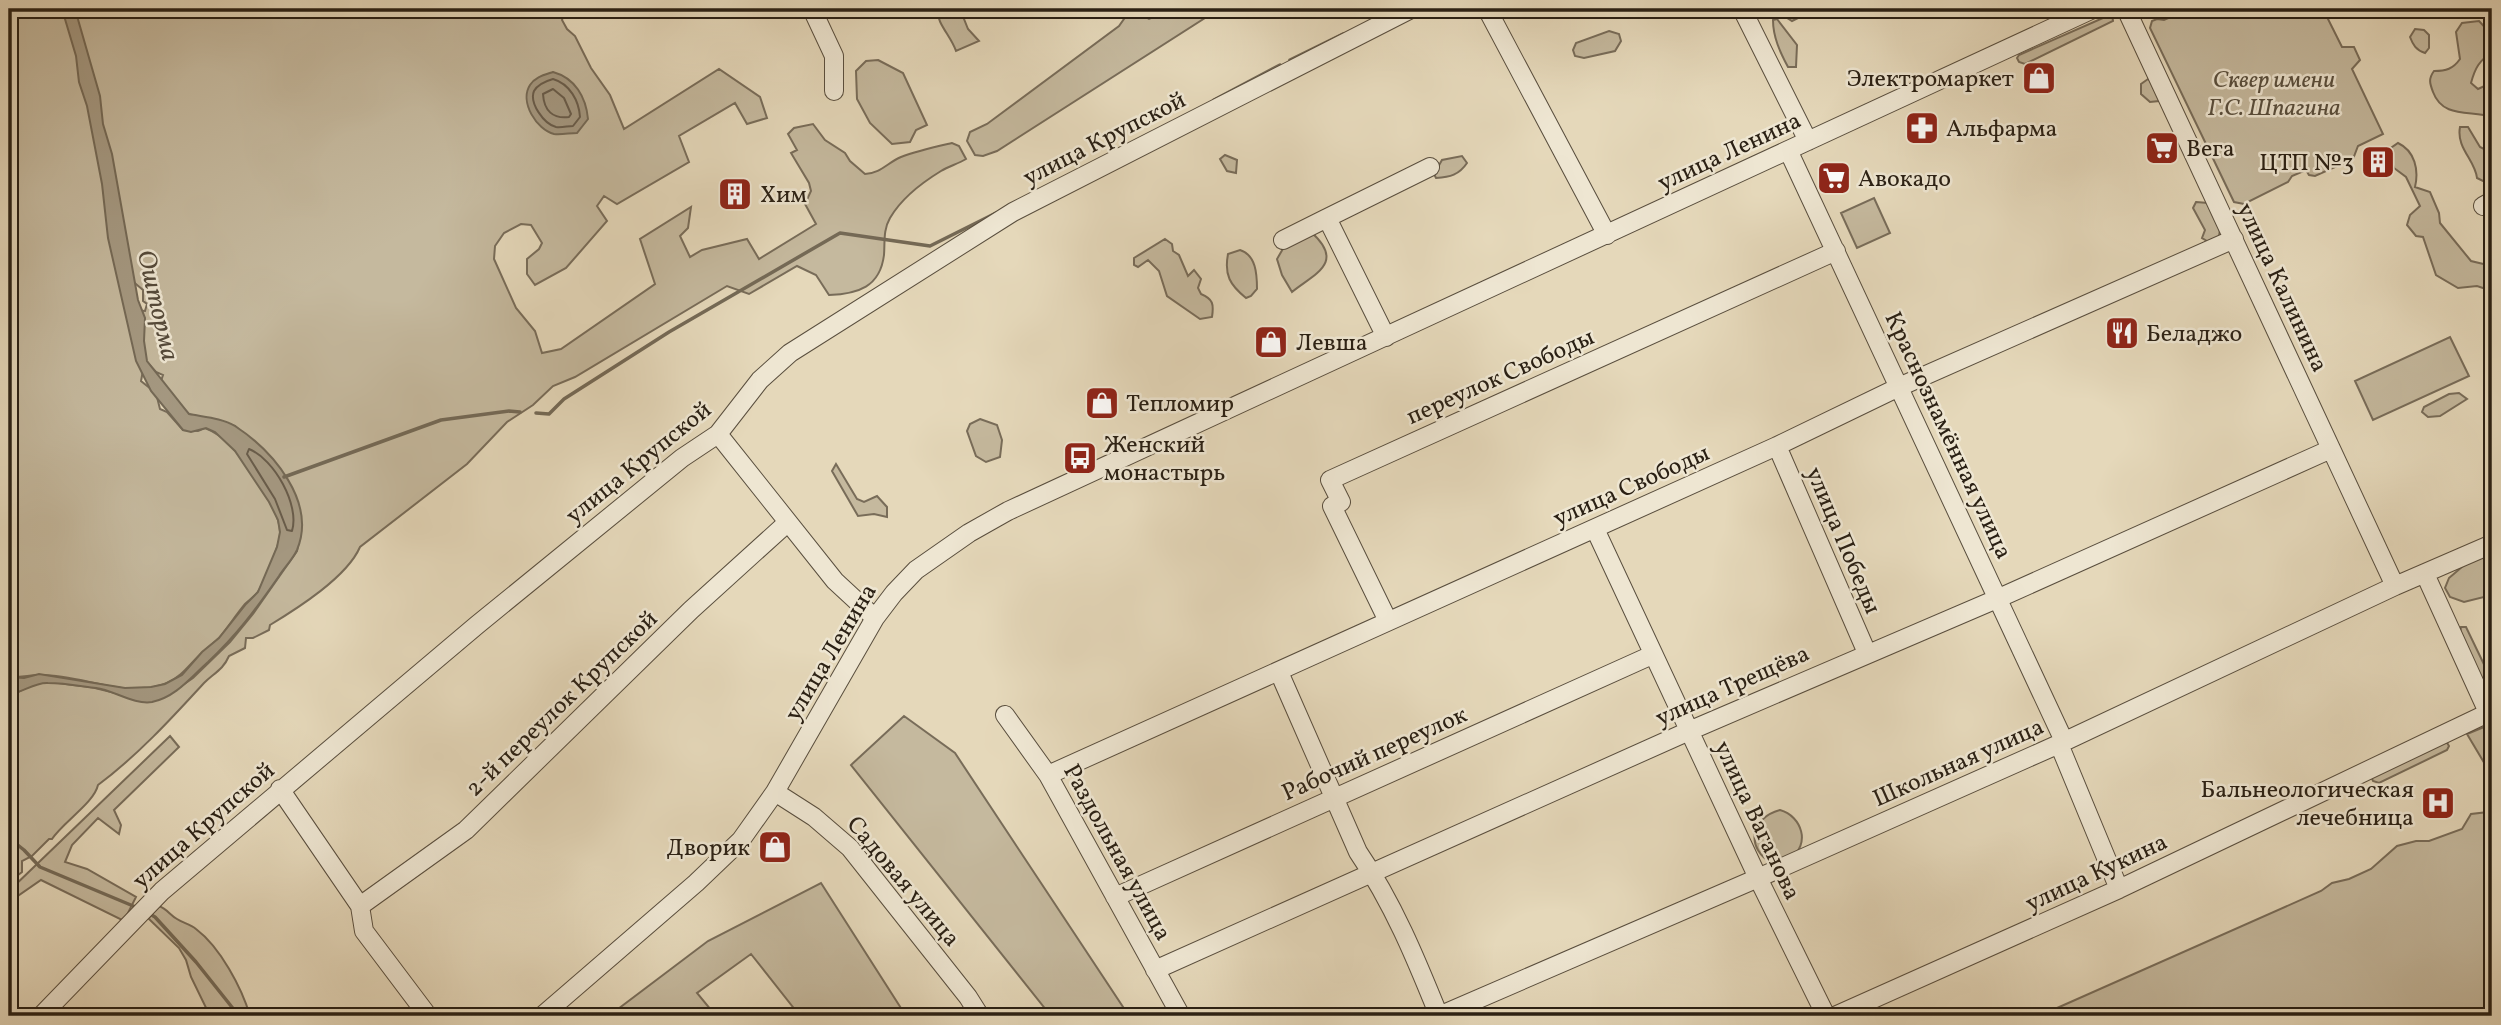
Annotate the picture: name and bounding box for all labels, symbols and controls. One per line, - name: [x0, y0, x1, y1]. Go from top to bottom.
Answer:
- shop icon: Электромаркет: [2020, 59, 2058, 97]
- place label: Электромаркет: [1847, 63, 2014, 97]
- park label: Сквер имени Г.С. Шпагина: [2207, 64, 2341, 126]
- street label: улица Крупской: [1017, 84, 1192, 196]
- street label: улица Ленина: [1652, 105, 1807, 201]
- pharmacy icon: Альфарма: [1903, 109, 1941, 147]
- place label: Альфарма: [1946, 113, 2057, 147]
- supermarket icon: Вега: [2143, 129, 2181, 167]
- place label: Вега: [2186, 133, 2235, 167]
- building icon: ЦТП №3: [2359, 143, 2397, 181]
- place label: ЦТП №3: [2259, 147, 2354, 181]
- supermarket icon: Авокадо: [1815, 159, 1853, 197]
- place label: Авокадо: [1858, 163, 1951, 197]
- building icon: Хим: [716, 175, 754, 213]
- place label: Хим: [760, 179, 807, 213]
- street label: улица Калинина: [2227, 198, 2335, 378]
- water label: Ошторма: [127, 246, 187, 365]
- street label: Краснознамённая улица: [1875, 307, 2020, 565]
- restaurant icon: Беладжо: [2103, 314, 2141, 352]
- place label: Беладжо: [2146, 318, 2242, 352]
- street label: переулок Свободы: [1401, 321, 1600, 435]
- shop icon: Левша: [1252, 323, 1290, 361]
- place label: Левша: [1296, 327, 1368, 361]
- shop icon: Тепломир: [1083, 384, 1121, 422]
- place label: Тепломир: [1126, 388, 1234, 422]
- street label: улица Крупской: [559, 394, 719, 533]
- place label: Женский монастырь: [1104, 429, 1225, 491]
- street label: улица Свободы: [1548, 437, 1716, 537]
- bus stop icon: Женский монастырь: [1061, 439, 1099, 477]
- street label: улица Победы: [1796, 462, 1888, 620]
- street label: улица Ленина: [777, 578, 886, 728]
- street label: 2-й переулок Крупской: [459, 603, 666, 805]
- street label: улица Трещёва: [1650, 638, 1815, 736]
- street label: Рабочий переулок: [1277, 699, 1473, 811]
- street label: Школьная улица: [1868, 711, 2050, 817]
- street label: улица Ваганова: [1704, 736, 1808, 906]
- street label: улица Крупской: [126, 755, 283, 898]
- street label: Раздольная улица: [1054, 758, 1179, 948]
- place label: Бальнеологическая лечебница: [2201, 774, 2414, 836]
- hospital icon: Бальнеологическая лечебница: [2419, 784, 2457, 822]
- street label: Садовая улица: [838, 810, 967, 955]
- street label: улица Кукина: [2020, 826, 2173, 922]
- shop icon: Дворик: [756, 828, 794, 866]
- place label: Дворик: [667, 832, 750, 866]

